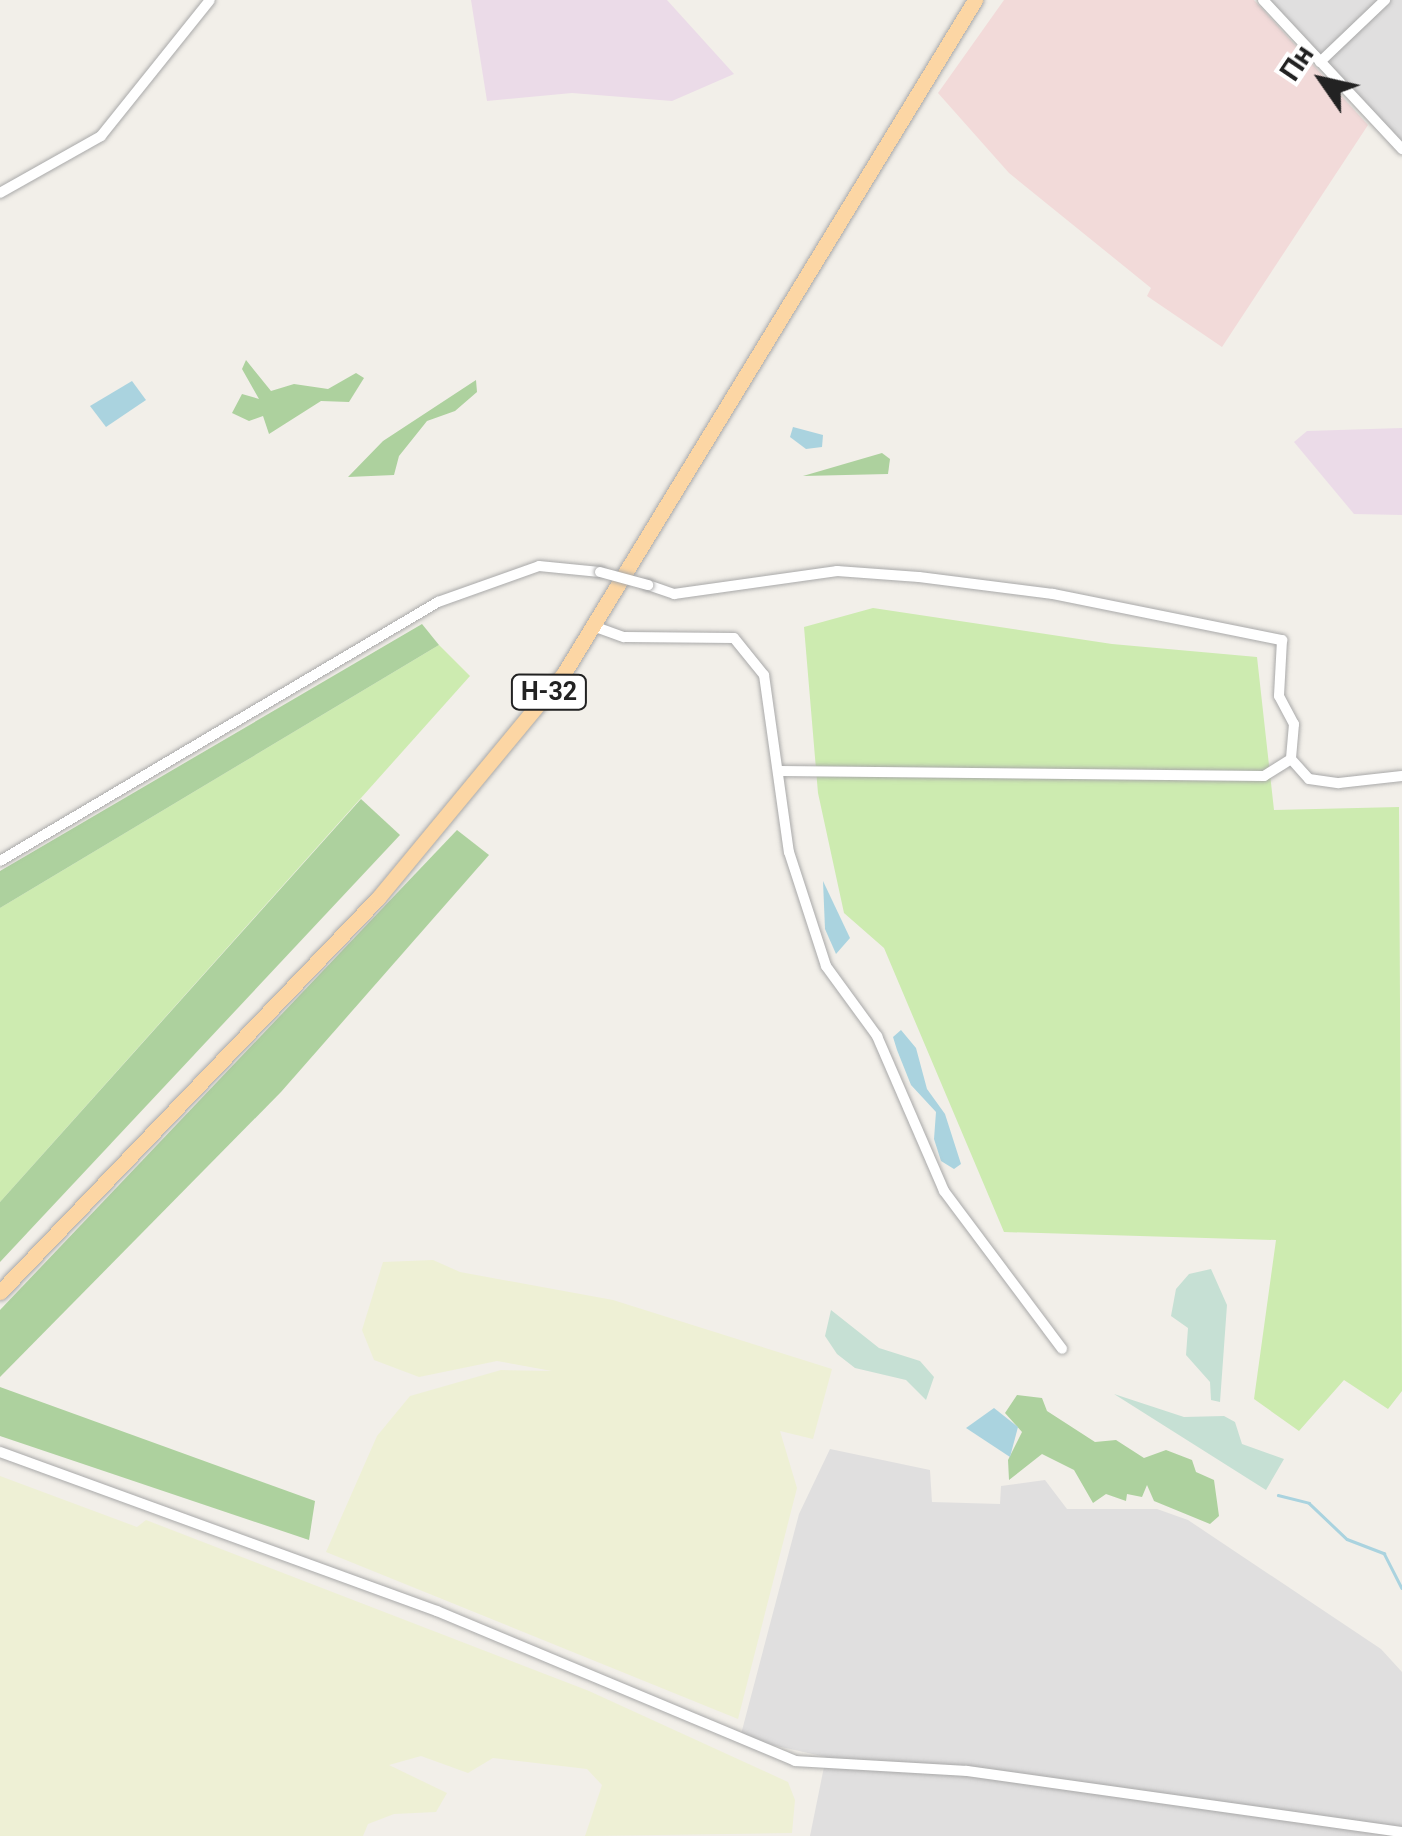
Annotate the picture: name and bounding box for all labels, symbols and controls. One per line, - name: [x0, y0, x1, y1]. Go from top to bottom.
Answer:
- north arrow: [1272, 30, 1372, 130]
- text: Пн: [1273, 39, 1320, 87]
- road number: Н-32: [509, 672, 589, 712]

